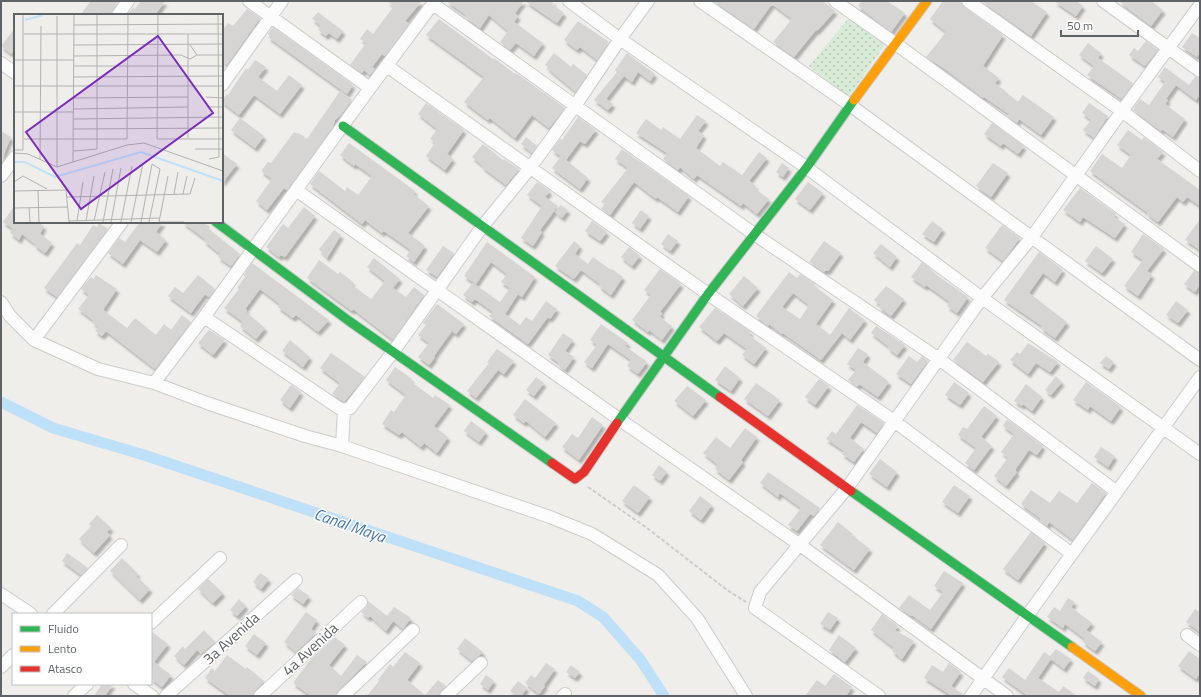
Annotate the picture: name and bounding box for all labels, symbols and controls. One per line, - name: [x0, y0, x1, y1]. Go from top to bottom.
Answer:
- scale bar: [1061, 12, 1138, 38]
- inset map: [14, 14, 223, 223]
- text: 50 m: [1067, 16, 1093, 35]
- water label: Canal Maya: [311, 502, 390, 549]
- street label: 3a Avenida: [198, 606, 265, 670]
- legend: [12, 613, 152, 685]
- street label: 4a Avenida: [277, 617, 344, 681]
- text: Fluido: [48, 619, 79, 638]
- text: Lento: [48, 639, 77, 658]
- text: Atasco: [48, 659, 82, 678]

